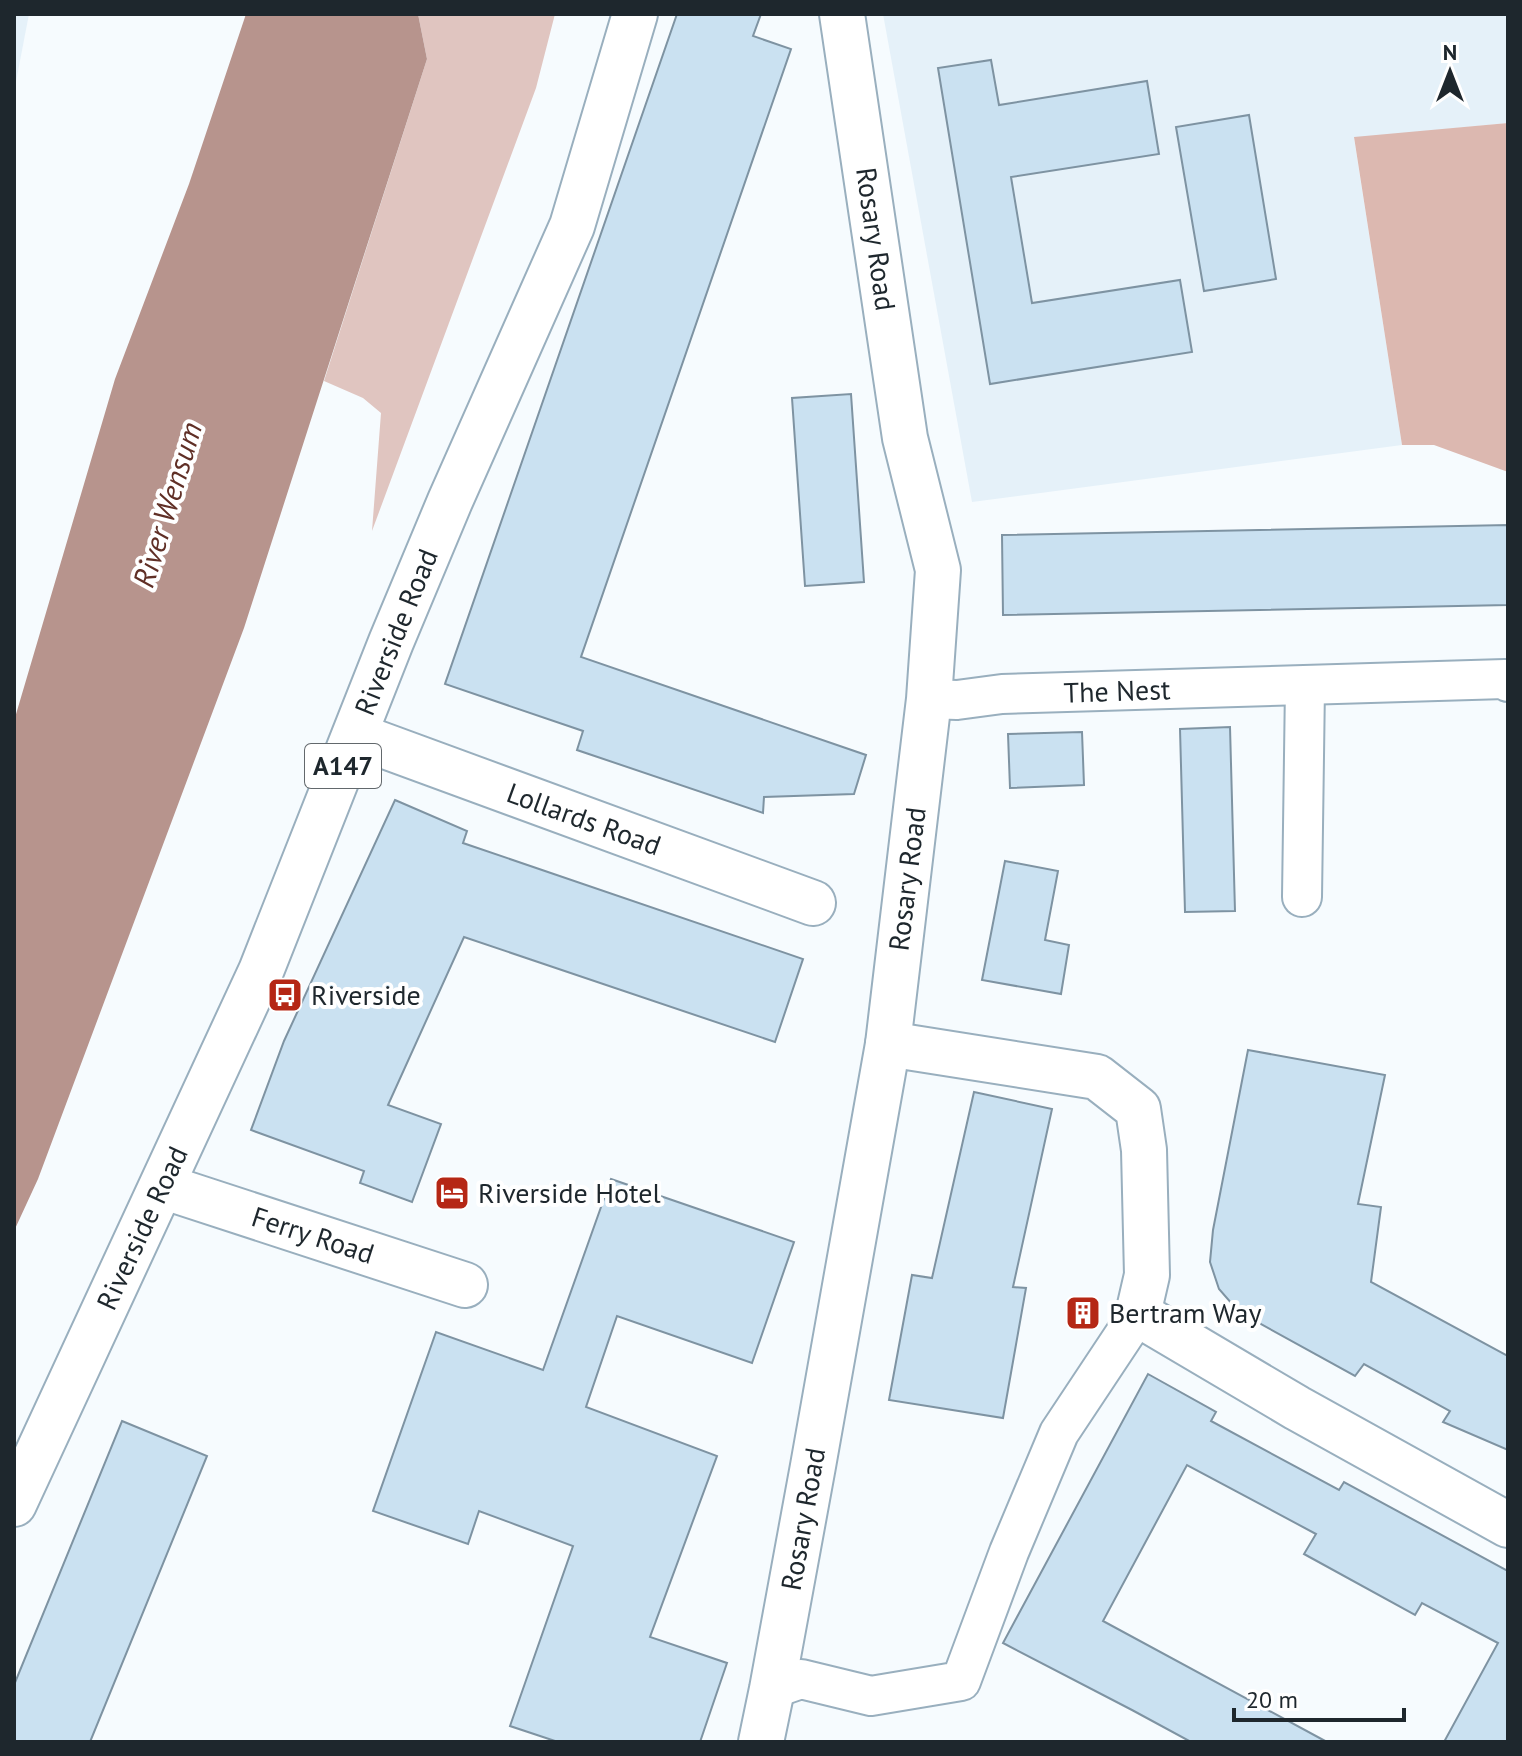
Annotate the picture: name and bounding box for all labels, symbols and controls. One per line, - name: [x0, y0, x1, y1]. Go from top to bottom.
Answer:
- north arrow: [1410, 32, 1490, 112]
- text: N: [1443, 38, 1457, 66]
- street label: Rosary Road: [848, 165, 905, 313]
- water label: River Wensum: [123, 417, 210, 592]
- street label: Riverside Road: [345, 543, 446, 721]
- street label: The Nest: [1063, 670, 1172, 711]
- road number: A147: [305, 744, 381, 788]
- street label: Lollards Road: [502, 774, 666, 863]
- street label: Rosary Road: [879, 805, 934, 953]
- bus stop icon: Riverside: [266, 976, 304, 1014]
- place label: Riverside: [311, 976, 421, 1013]
- street label: Riverside Road: [87, 1140, 196, 1316]
- hotel icon: Riverside Hotel: [433, 1174, 471, 1212]
- place label: Riverside Hotel: [478, 1174, 661, 1211]
- street label: Ferry Road: [247, 1197, 379, 1272]
- building icon: Bertram Way: [1064, 1294, 1102, 1332]
- place label: Bertram Way: [1109, 1294, 1262, 1331]
- street label: Rosary Road: [772, 1445, 833, 1593]
- scale bar: [1234, 1672, 1404, 1722]
- text: 20 m: [1246, 1684, 1298, 1715]

